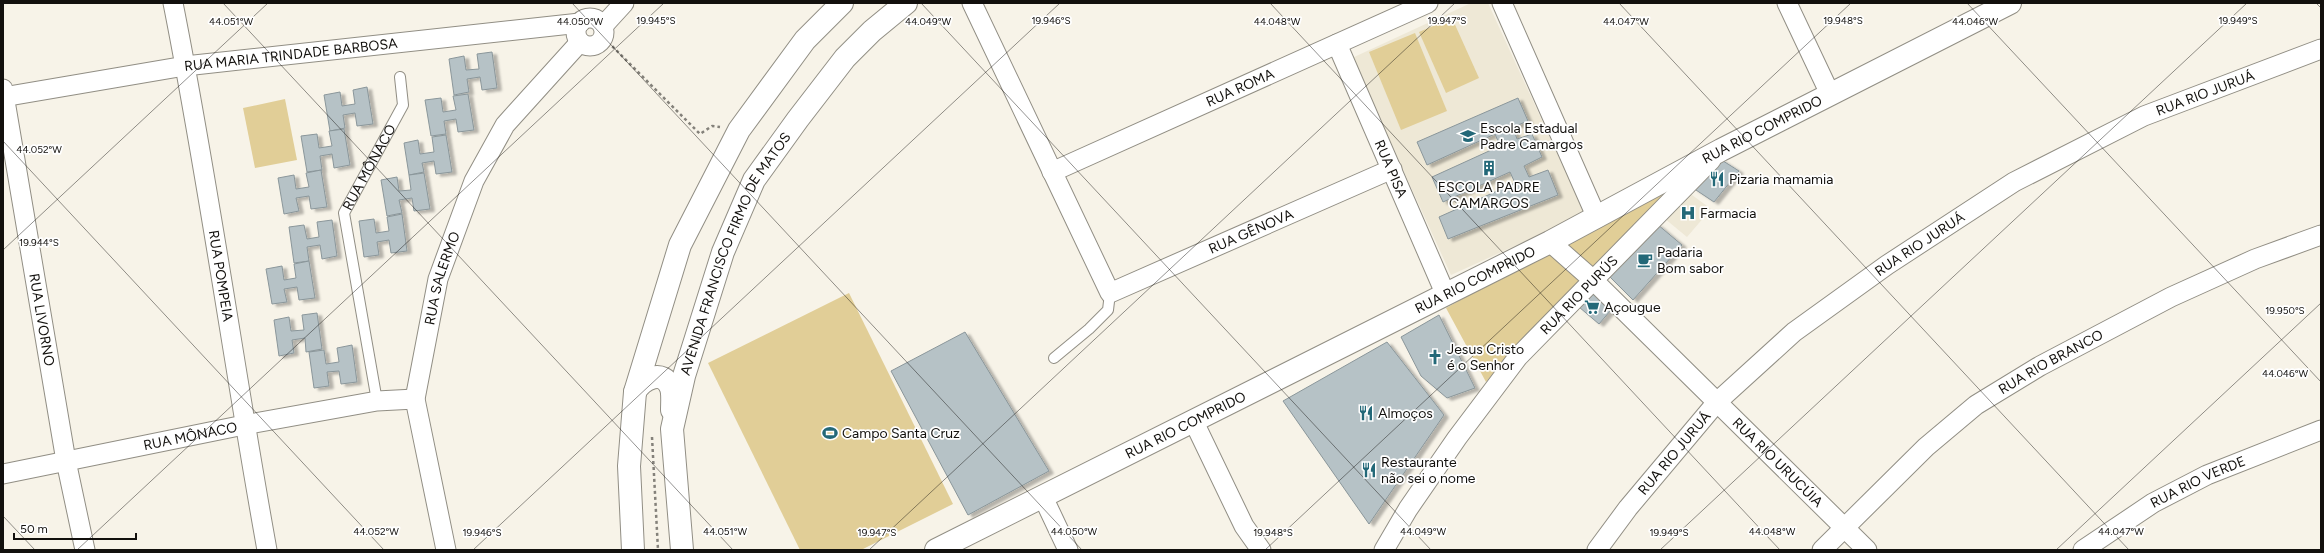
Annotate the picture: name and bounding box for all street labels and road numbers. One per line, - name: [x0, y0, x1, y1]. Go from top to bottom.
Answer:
- street label: RUA MARIA TRINDADE BARBOSA: [183, 34, 399, 75]
- street label: RUA ROMA: [1203, 65, 1277, 110]
- street label: RUA RIO JURUÁ: [2153, 66, 2257, 119]
- street label: RUA RIO COMPRIDO: [1699, 92, 1825, 167]
- street label: RUA MÔNACO: [339, 121, 399, 213]
- street label: AVENIDA FRANCISCO FIRMO DE MATOS: [676, 129, 794, 377]
- street label: RUA PISA: [1371, 137, 1411, 201]
- street label: RUA GÊNOVA: [1206, 205, 1296, 257]
- street label: RUA RIO JURUÁ: [1871, 208, 1968, 280]
- street label: RUA POMPEIA: [205, 229, 237, 323]
- street label: RUA SALERMO: [421, 229, 463, 326]
- street label: RUA RIO COMPRIDO: [1412, 242, 1538, 317]
- street label: RUA RIO PURÚS: [1536, 252, 1621, 338]
- street label: RUA LIVORNO: [26, 272, 58, 367]
- street label: RUA RIO BRANCO: [1995, 326, 2106, 398]
- street label: RUA RIO COMPRIDO: [1122, 388, 1249, 462]
- street label: RUA RIO JURUÁ: [1634, 407, 1714, 498]
- street label: RUA RIO URUCÚIA: [1729, 414, 1827, 511]
- street label: RUA MÔNACO: [142, 418, 239, 454]
- street label: RUA RIO VERDE: [2147, 452, 2248, 511]

